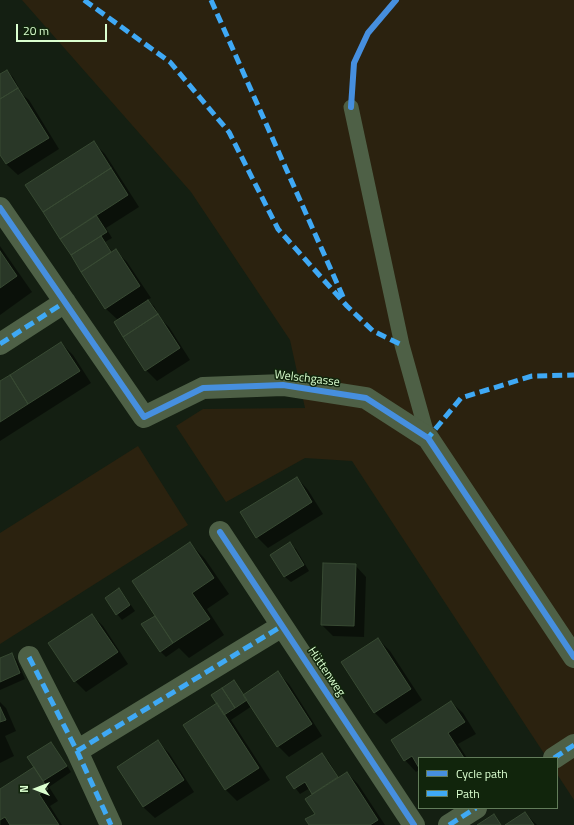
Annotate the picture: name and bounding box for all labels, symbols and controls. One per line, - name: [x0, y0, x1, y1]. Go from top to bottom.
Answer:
- scale bar: [18, 16, 109, 42]
- text: 20 m: [23, 21, 49, 40]
- street label: Welschgasse: [273, 368, 341, 390]
- street label: Hüttenweg: [304, 644, 348, 700]
- legend: [418, 757, 558, 809]
- text: Cycle path: [456, 764, 508, 783]
- north arrow: [16, 769, 56, 809]
- text: Path: [456, 784, 480, 803]
- text: N: [16, 785, 32, 793]

